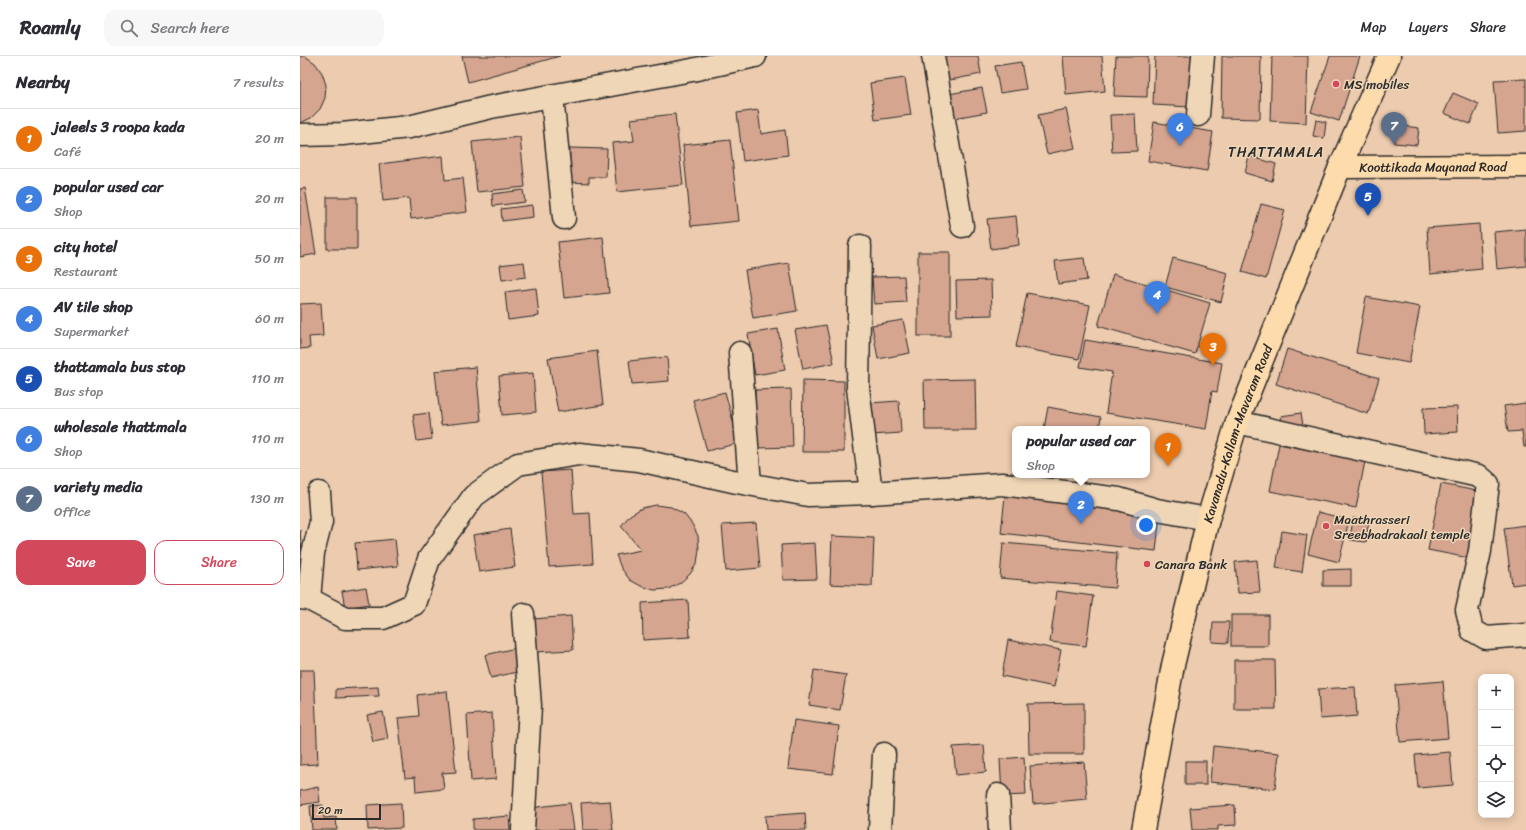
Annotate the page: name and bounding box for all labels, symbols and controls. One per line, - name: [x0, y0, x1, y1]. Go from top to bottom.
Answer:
- search box: [104, 10, 384, 46]
- text: Roamly: [20, 11, 80, 44]
- text: Search here: [150, 15, 229, 41]
- text: Map: [1361, 15, 1386, 40]
- text: Layers: [1408, 15, 1448, 40]
- text: Share: [1470, 15, 1506, 40]
- icon: search: [118, 17, 140, 39]
- text: Nearby: [16, 67, 70, 97]
- text: 7 results: [233, 71, 284, 94]
- place label: MS mobiles: [1344, 73, 1410, 96]
- marker: MS mobiles: [1331, 79, 1341, 89]
- pin: 7: [1381, 112, 1407, 145]
- pin: 6: [1167, 113, 1193, 146]
- text: jaleels 3 roopa kada: [54, 114, 185, 140]
- text: 1: [26, 127, 32, 150]
- text: 20 m: [255, 127, 284, 150]
- text: Café: [54, 140, 81, 163]
- district label: THATTAMALA: [1228, 140, 1324, 165]
- street label: Koottikada Mayanad Road: [1359, 155, 1508, 179]
- text: popular used car: [54, 174, 163, 200]
- pin: 5: [1355, 183, 1381, 216]
- text: 2: [25, 187, 33, 210]
- text: 20 m: [255, 187, 284, 210]
- text: Shop: [54, 200, 82, 223]
- text: city hotel: [54, 234, 117, 260]
- text: 3: [25, 247, 33, 270]
- text: 50 m: [254, 247, 284, 270]
- text: Restaurant: [54, 260, 118, 283]
- pin: 4: [1144, 281, 1170, 314]
- text: AV tile shop: [54, 294, 133, 320]
- text: 4: [25, 307, 33, 330]
- text: 60 m: [255, 307, 284, 330]
- text: Supermarket: [54, 320, 129, 343]
- pin: 3: [1200, 333, 1226, 366]
- street label: Kavanadu-Kollam-Mavaram Road: [1196, 340, 1279, 526]
- text: thattamala bus stop: [54, 354, 186, 380]
- text: 5: [25, 367, 33, 390]
- text: 110 m: [251, 367, 284, 390]
- text: Bus stop: [54, 380, 103, 403]
- text: wholesale thattmala: [54, 414, 187, 440]
- popup: [1012, 426, 1150, 478]
- text: 6: [25, 427, 33, 450]
- text: 110 m: [251, 427, 284, 450]
- text: popular used car: [1027, 428, 1135, 454]
- pin: 1: [1155, 433, 1181, 466]
- text: Shop: [54, 440, 82, 463]
- text: Shop: [1027, 454, 1055, 477]
- text: variety media: [54, 474, 143, 500]
- text: 7: [25, 487, 33, 510]
- text: 130 m: [250, 487, 284, 510]
- pin: 2: [1068, 491, 1094, 524]
- text: Office: [54, 500, 91, 523]
- place label: Maathrasseri Sreebhadrakaali temple: [1334, 508, 1470, 546]
- your location: [1136, 515, 1156, 535]
- marker: Maathrasseri Sreebhadrakaali temple: [1321, 521, 1331, 531]
- button: Save: [16, 540, 146, 585]
- button: Share: [154, 540, 284, 585]
- place label: Canara Bank: [1155, 553, 1227, 576]
- marker: Canara Bank: [1142, 559, 1152, 569]
- map controls: [1478, 674, 1514, 818]
- button: +: [1478, 674, 1514, 710]
- button: −: [1478, 710, 1514, 746]
- button: locate: [1478, 746, 1514, 782]
- button: layers: [1478, 782, 1514, 818]
- text: 20 m: [318, 801, 343, 820]
- scale bar: [312, 802, 381, 821]

